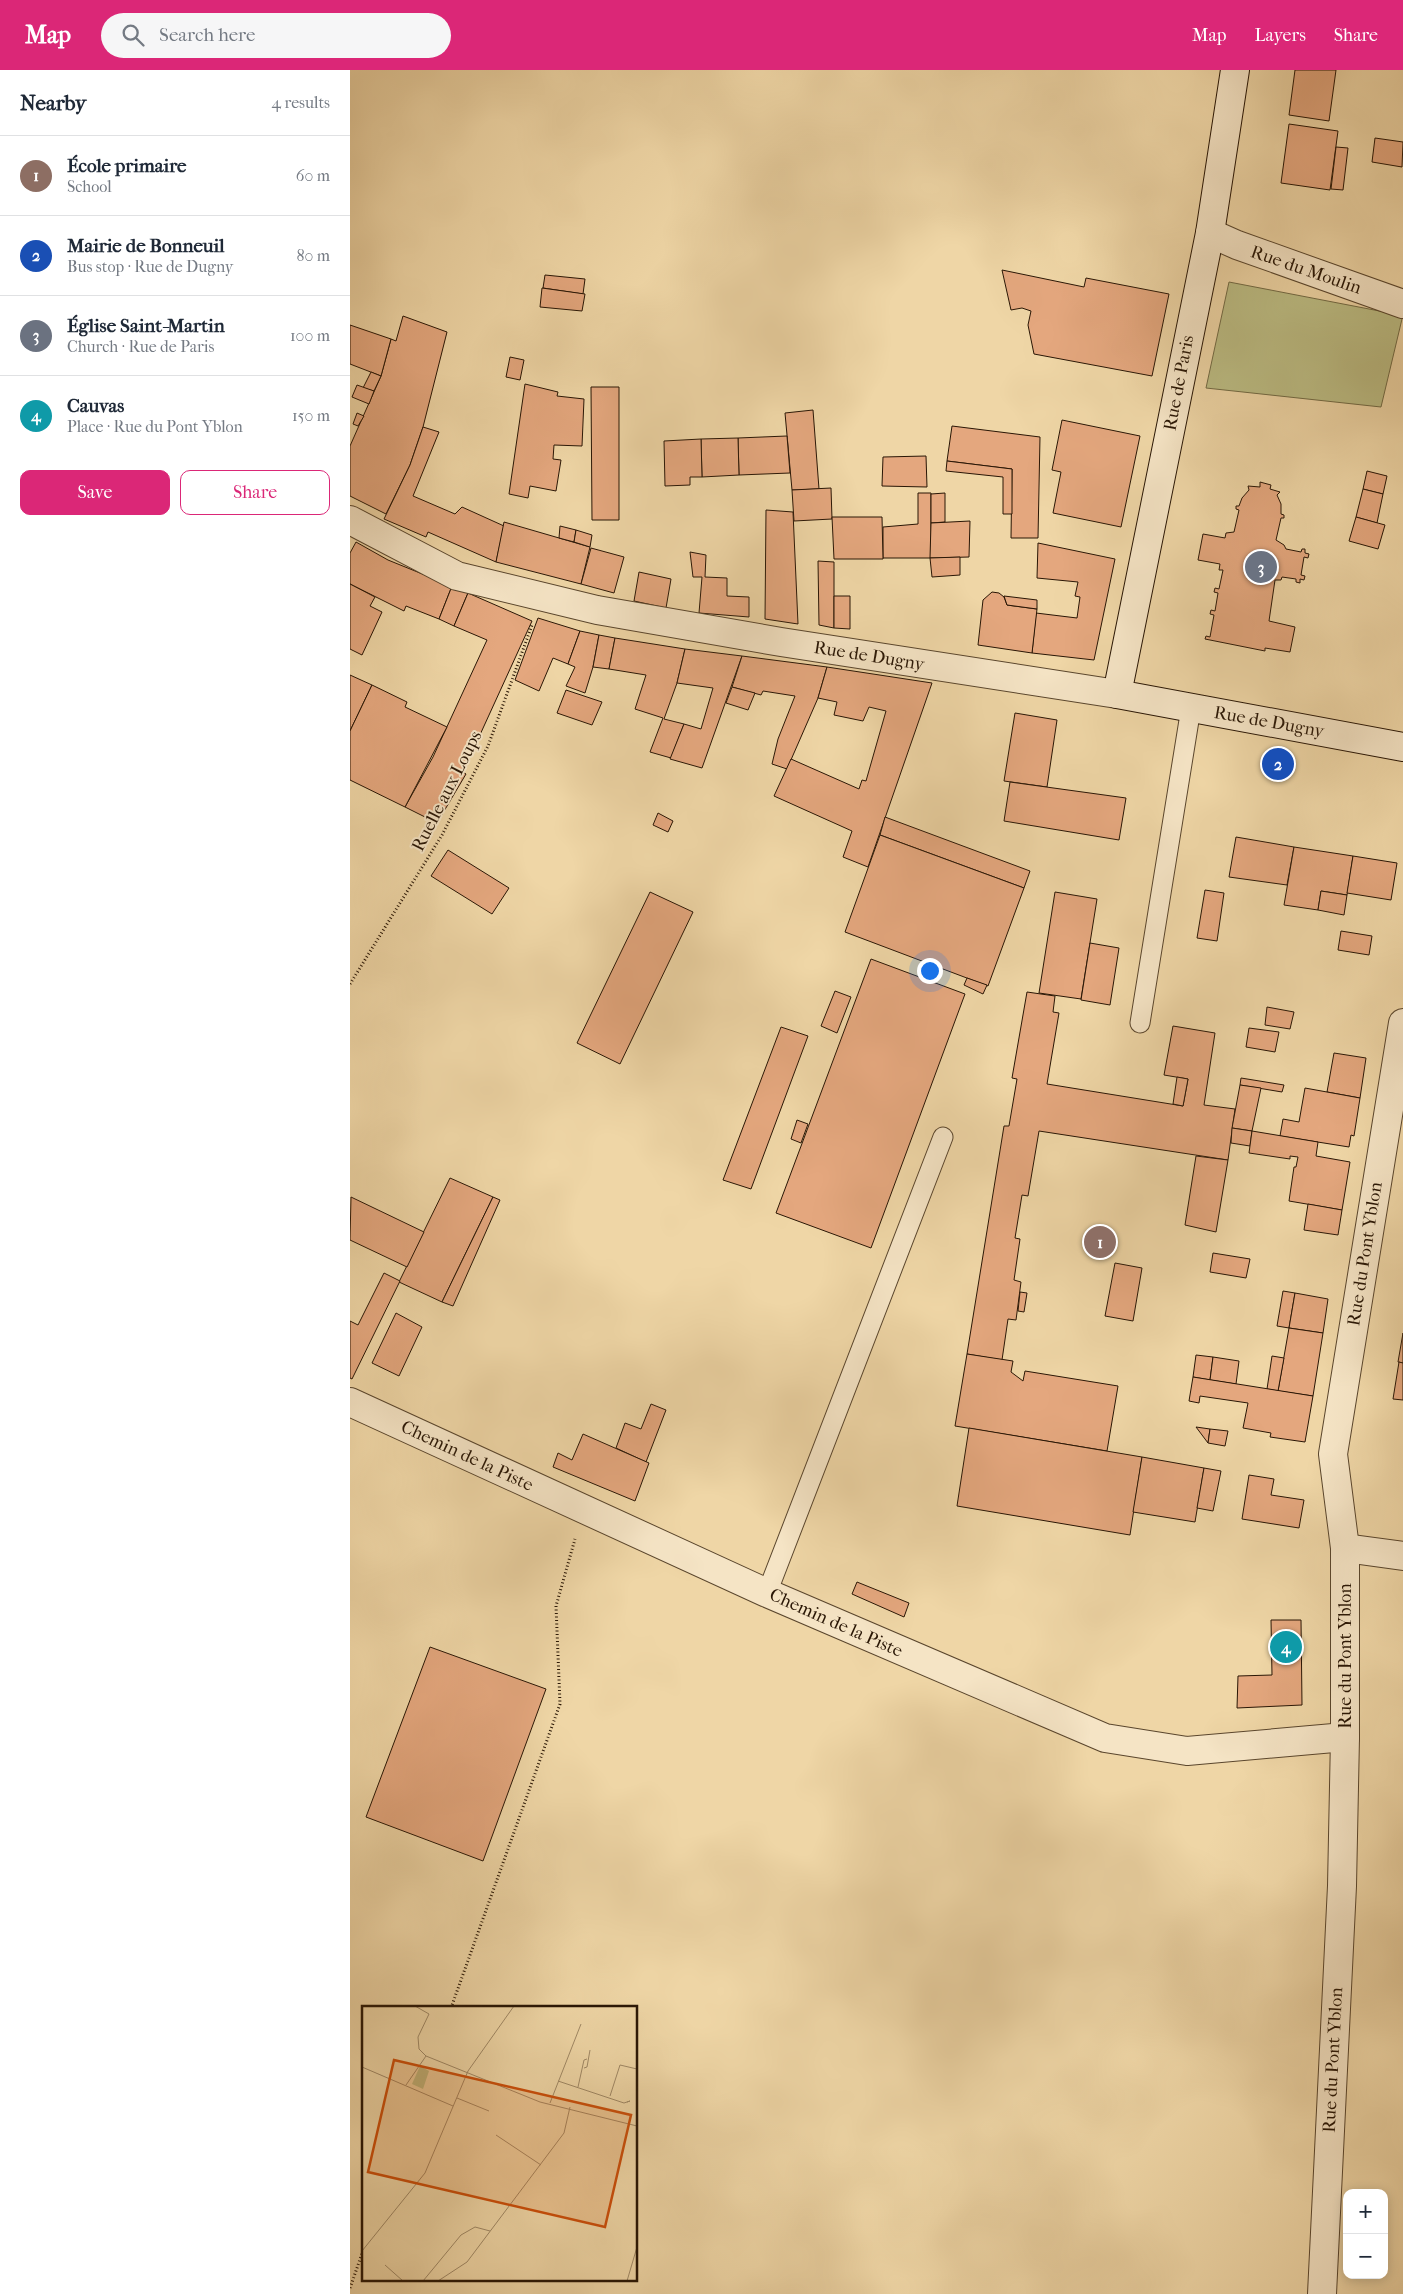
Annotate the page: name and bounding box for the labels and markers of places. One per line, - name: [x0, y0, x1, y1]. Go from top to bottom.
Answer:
- pin: 3: [1245, 548, 1277, 586]
- pin: 2: [1262, 745, 1294, 783]
- pin: 1: [1084, 1223, 1116, 1261]
- pin: 4: [1270, 1628, 1302, 1666]

